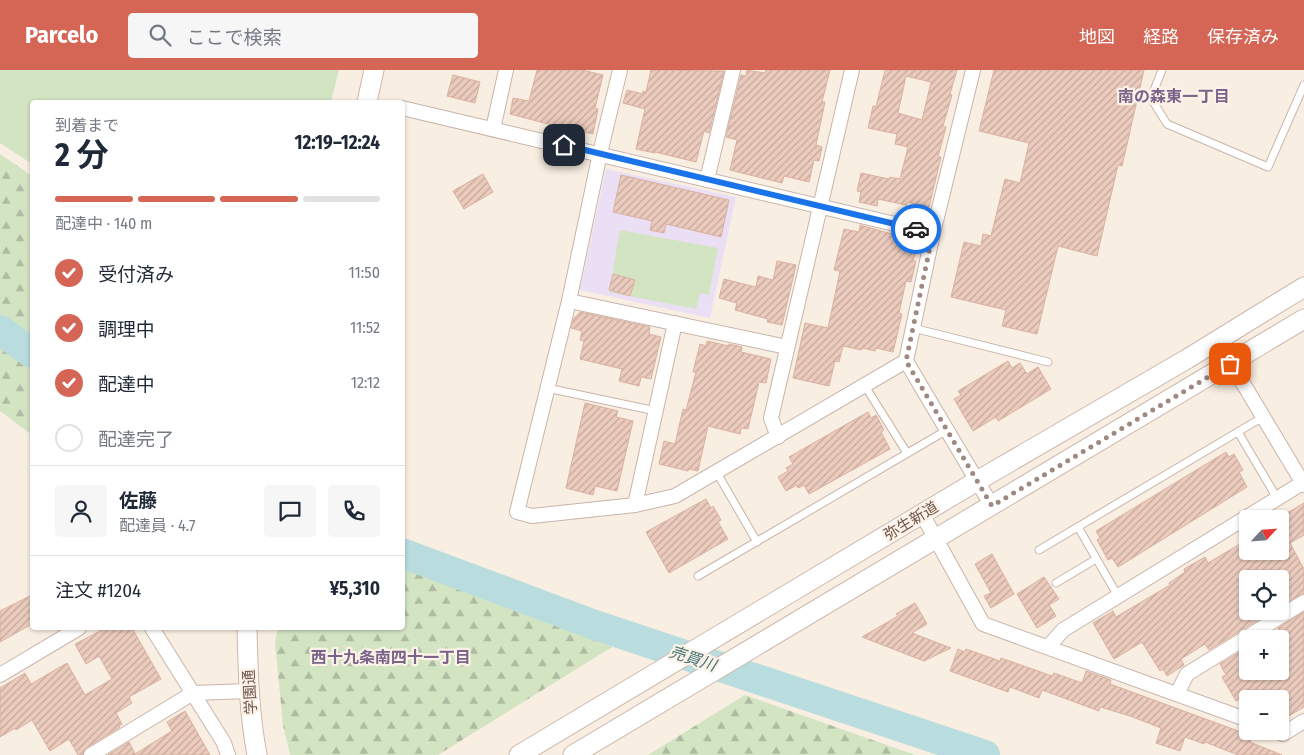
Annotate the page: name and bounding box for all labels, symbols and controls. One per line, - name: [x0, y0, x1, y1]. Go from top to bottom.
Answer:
- search box: [128, 13, 478, 58]
- text: Parcelo: [25, 21, 98, 49]
- icon: search: [146, 21, 174, 49]
- text: ここで検索: [186, 26, 281, 49]
- text: 地図: [1079, 26, 1115, 48]
- text: 経路: [1143, 26, 1179, 48]
- text: 保存済み: [1207, 26, 1279, 48]
- district label: 南の森東一丁目: [1118, 87, 1230, 106]
- text: 到着まで: [55, 116, 119, 135]
- pin: [543, 124, 585, 166]
- text: 12:19–12:24: [295, 131, 380, 154]
- icon: home: [550, 131, 578, 159]
- text: 2 分: [55, 136, 108, 174]
- courier: [891, 204, 941, 254]
- text: 配達中 · 140 m: [55, 214, 152, 233]
- icon: car: [902, 215, 930, 243]
- icon: check: [55, 259, 83, 287]
- text: 受付済み: [98, 263, 174, 286]
- text: 11:50: [349, 263, 380, 282]
- icon: check: [55, 314, 83, 342]
- text: 調理中: [98, 318, 155, 341]
- text: 11:52: [350, 318, 380, 337]
- pin: [1209, 343, 1251, 385]
- icon: bag: [1216, 350, 1244, 378]
- icon: check: [55, 369, 83, 397]
- text: 配達中: [98, 373, 155, 396]
- text: 12:12: [351, 373, 380, 392]
- text: 配達完了: [98, 428, 174, 451]
- button: person: [55, 485, 107, 537]
- button: chat: [264, 485, 316, 537]
- button: phone: [328, 485, 380, 537]
- text: 佐藤: [119, 489, 157, 512]
- street label: 弥生新道: [881, 498, 941, 544]
- north arrow: [1239, 510, 1289, 560]
- map controls: [1239, 510, 1289, 740]
- text: 配達員 · 4.7: [119, 516, 196, 535]
- button: locate: [1239, 570, 1289, 620]
- text: ¥5,310: [329, 577, 380, 600]
- text: 注文 #1204: [55, 579, 141, 602]
- button: +: [1239, 630, 1289, 680]
- water label: 売買川: [667, 642, 721, 676]
- district label: 西十九条南四十一丁目: [311, 648, 471, 667]
- street label: 学園通: [240, 669, 260, 715]
- button: −: [1239, 690, 1289, 740]

